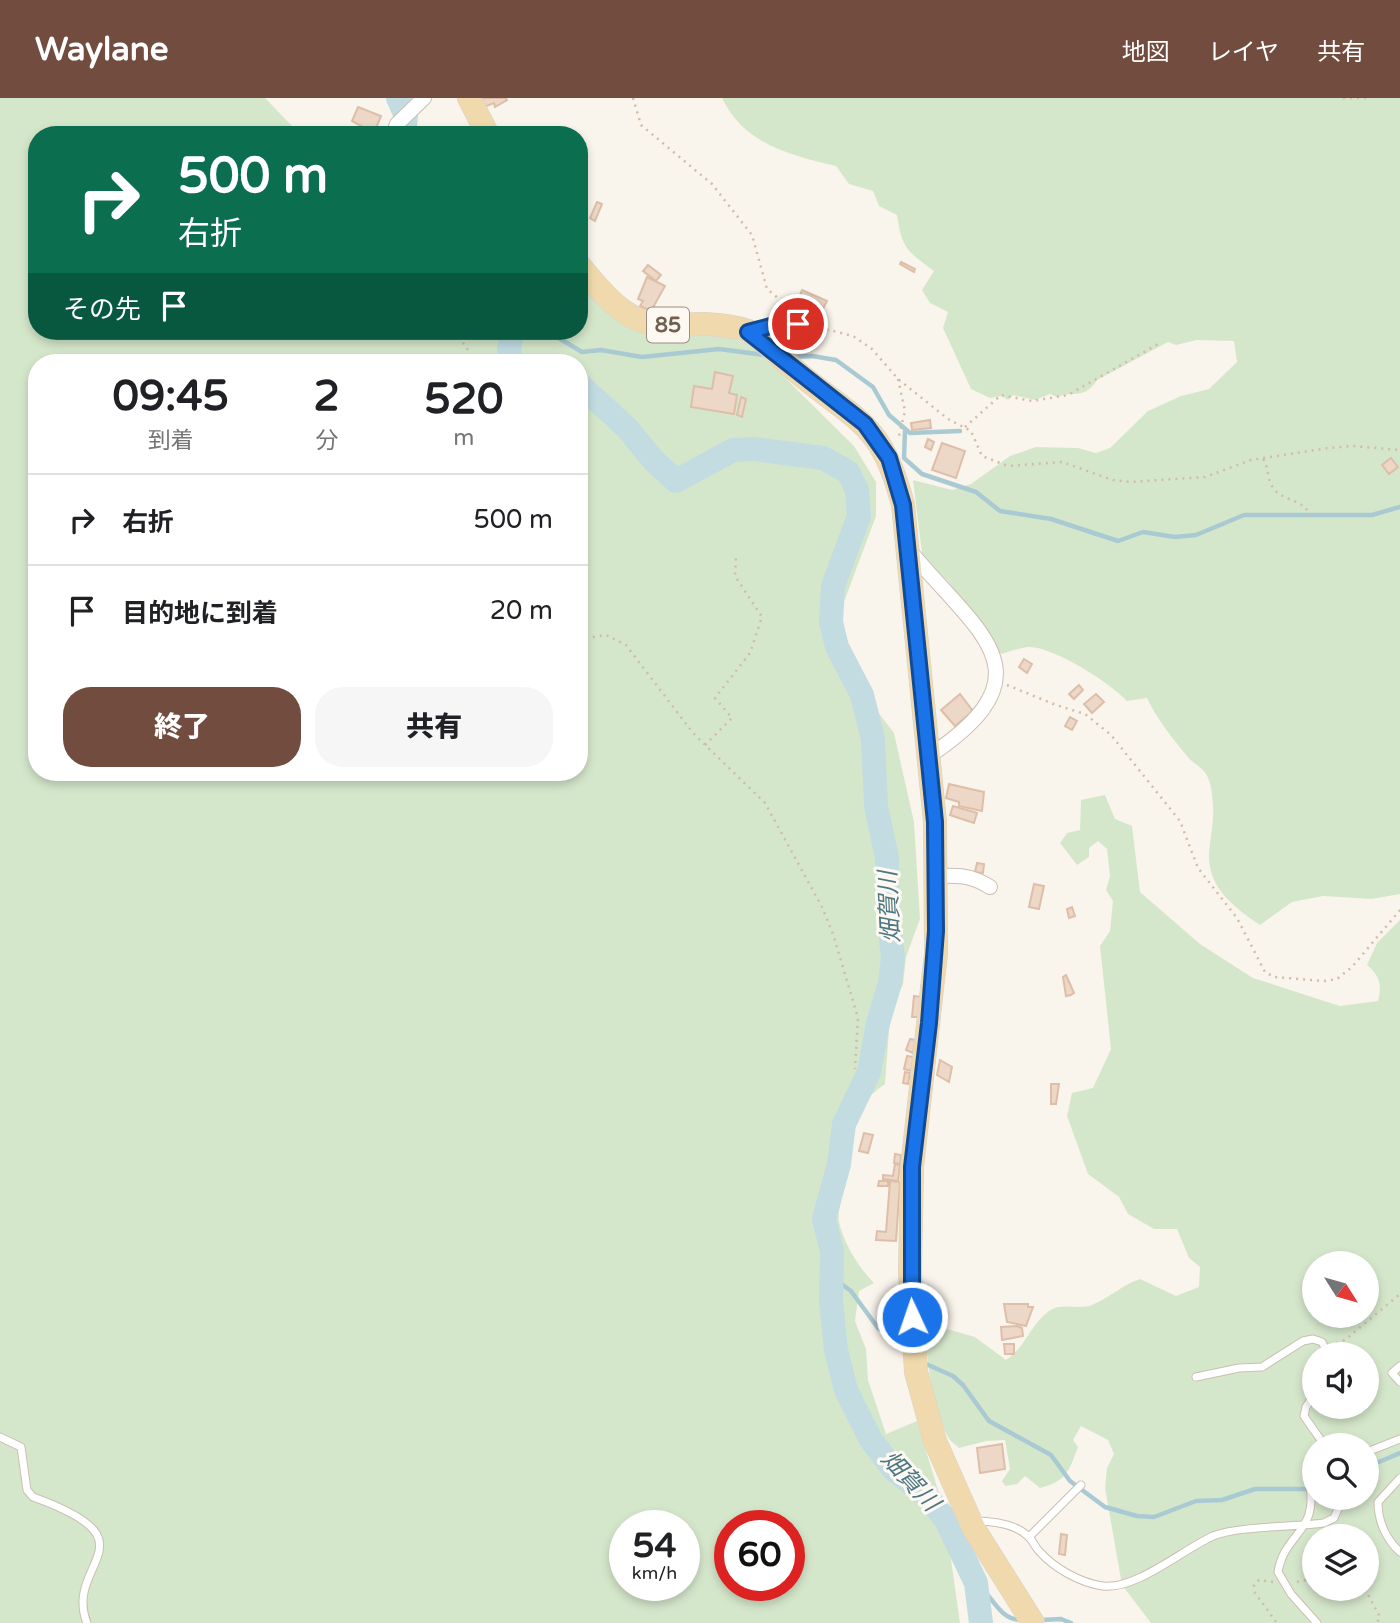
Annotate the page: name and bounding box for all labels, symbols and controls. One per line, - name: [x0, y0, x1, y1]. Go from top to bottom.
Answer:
- text: Waylane: [35, 30, 169, 69]
- text: 地図: [1122, 38, 1170, 67]
- text: レイヤ: [1208, 38, 1279, 67]
- text: 共有: [1317, 38, 1365, 67]
- text: 500 m: [178, 147, 328, 206]
- icon: right: [63, 154, 154, 245]
- text: 右折: [178, 215, 242, 253]
- icon: arrive: [155, 287, 193, 325]
- text: その先: [63, 294, 141, 325]
- pin: [768, 294, 828, 354]
- icon: arrive: [779, 305, 817, 343]
- road number: 85: [647, 308, 689, 342]
- text: 09:45: [113, 371, 229, 422]
- text: 2: [313, 371, 340, 422]
- text: 520: [424, 374, 503, 425]
- text: m: [453, 424, 474, 452]
- text: 到着: [148, 427, 194, 455]
- text: 分: [315, 427, 338, 455]
- icon: right: [63, 501, 101, 539]
- text: 500 m: [473, 504, 553, 535]
- text: 右折: [122, 507, 174, 538]
- icon: arrive: [63, 592, 101, 630]
- text: 20 m: [490, 595, 553, 626]
- text: 目的地に到着: [122, 598, 278, 629]
- button: 終了: [63, 687, 301, 767]
- button: 共有: [315, 687, 553, 767]
- water label: 畑賀川: [873, 867, 906, 944]
- north arrow: [1302, 1251, 1379, 1328]
- map controls: [1302, 1251, 1379, 1601]
- position arrow: [875, 1280, 949, 1354]
- button: sound: [1302, 1342, 1379, 1419]
- button: search: [1302, 1433, 1379, 1510]
- water label: 畑賀川: [875, 1445, 947, 1519]
- speed limit sign: 60: [714, 1510, 805, 1601]
- button: layers: [1302, 1524, 1379, 1601]
- text: 54: [633, 1525, 676, 1567]
- text: km/h: [632, 1562, 677, 1584]

